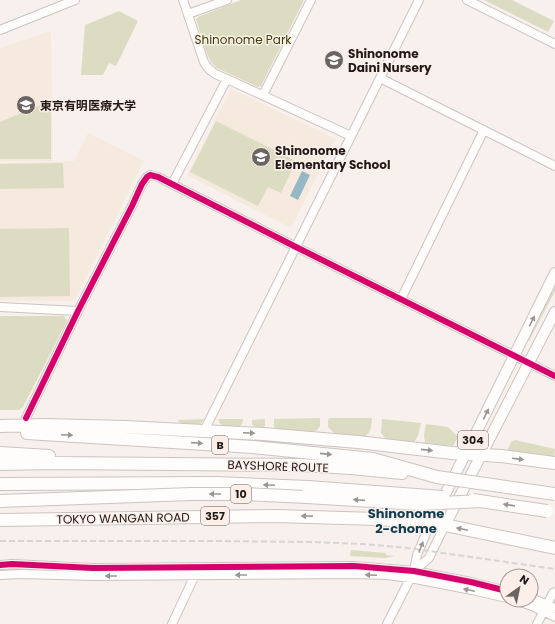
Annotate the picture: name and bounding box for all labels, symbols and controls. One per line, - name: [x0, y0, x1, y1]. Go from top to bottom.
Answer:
- park label: Shinonome Park: [194, 31, 292, 48]
- place label: Shinonome Daini Nursery: [348, 45, 432, 76]
- school or university icon: Shinonome Daini Nursery: [323, 49, 345, 71]
- school or university icon: 東京有明医療大学: [15, 94, 37, 116]
- place label: 東京有明医療大学: [40, 97, 136, 114]
- place label: Shinonome Elementary School: [275, 142, 390, 173]
- school or university icon: Shinonome Elementary School: [250, 146, 272, 168]
- one-way arrow: [529, 315, 535, 326]
- one-way arrow: [483, 408, 489, 420]
- one-way arrow: [243, 430, 255, 437]
- road number: 304: [458, 431, 488, 449]
- one-way arrow: [61, 432, 73, 439]
- road number: B: [212, 436, 228, 454]
- one-way arrow: [191, 440, 203, 447]
- one-way arrow: [421, 447, 433, 453]
- one-way arrow: [320, 451, 332, 457]
- street label: BAYSHORE ROUTE: [227, 456, 329, 476]
- one-way arrow: [512, 456, 524, 462]
- one-way arrow: [262, 482, 275, 488]
- road number: 10: [231, 485, 251, 503]
- one-way arrow: [208, 491, 221, 497]
- one-way arrow: [353, 497, 365, 504]
- one-way arrow: [503, 502, 515, 508]
- district label: Shinonome 2-chome: [368, 504, 444, 538]
- road number: 357: [201, 507, 229, 525]
- street label: TOKYO WANGAN ROAD: [56, 508, 190, 528]
- one-way arrow: [301, 513, 313, 520]
- one-way arrow: [456, 526, 468, 532]
- one-way arrow: [418, 540, 424, 552]
- north arrow: [499, 568, 539, 608]
- one-way arrow: [365, 571, 377, 578]
- text: N: [517, 571, 532, 589]
- one-way arrow: [234, 572, 247, 578]
- one-way arrow: [104, 573, 117, 579]
- one-way arrow: [463, 586, 475, 592]

